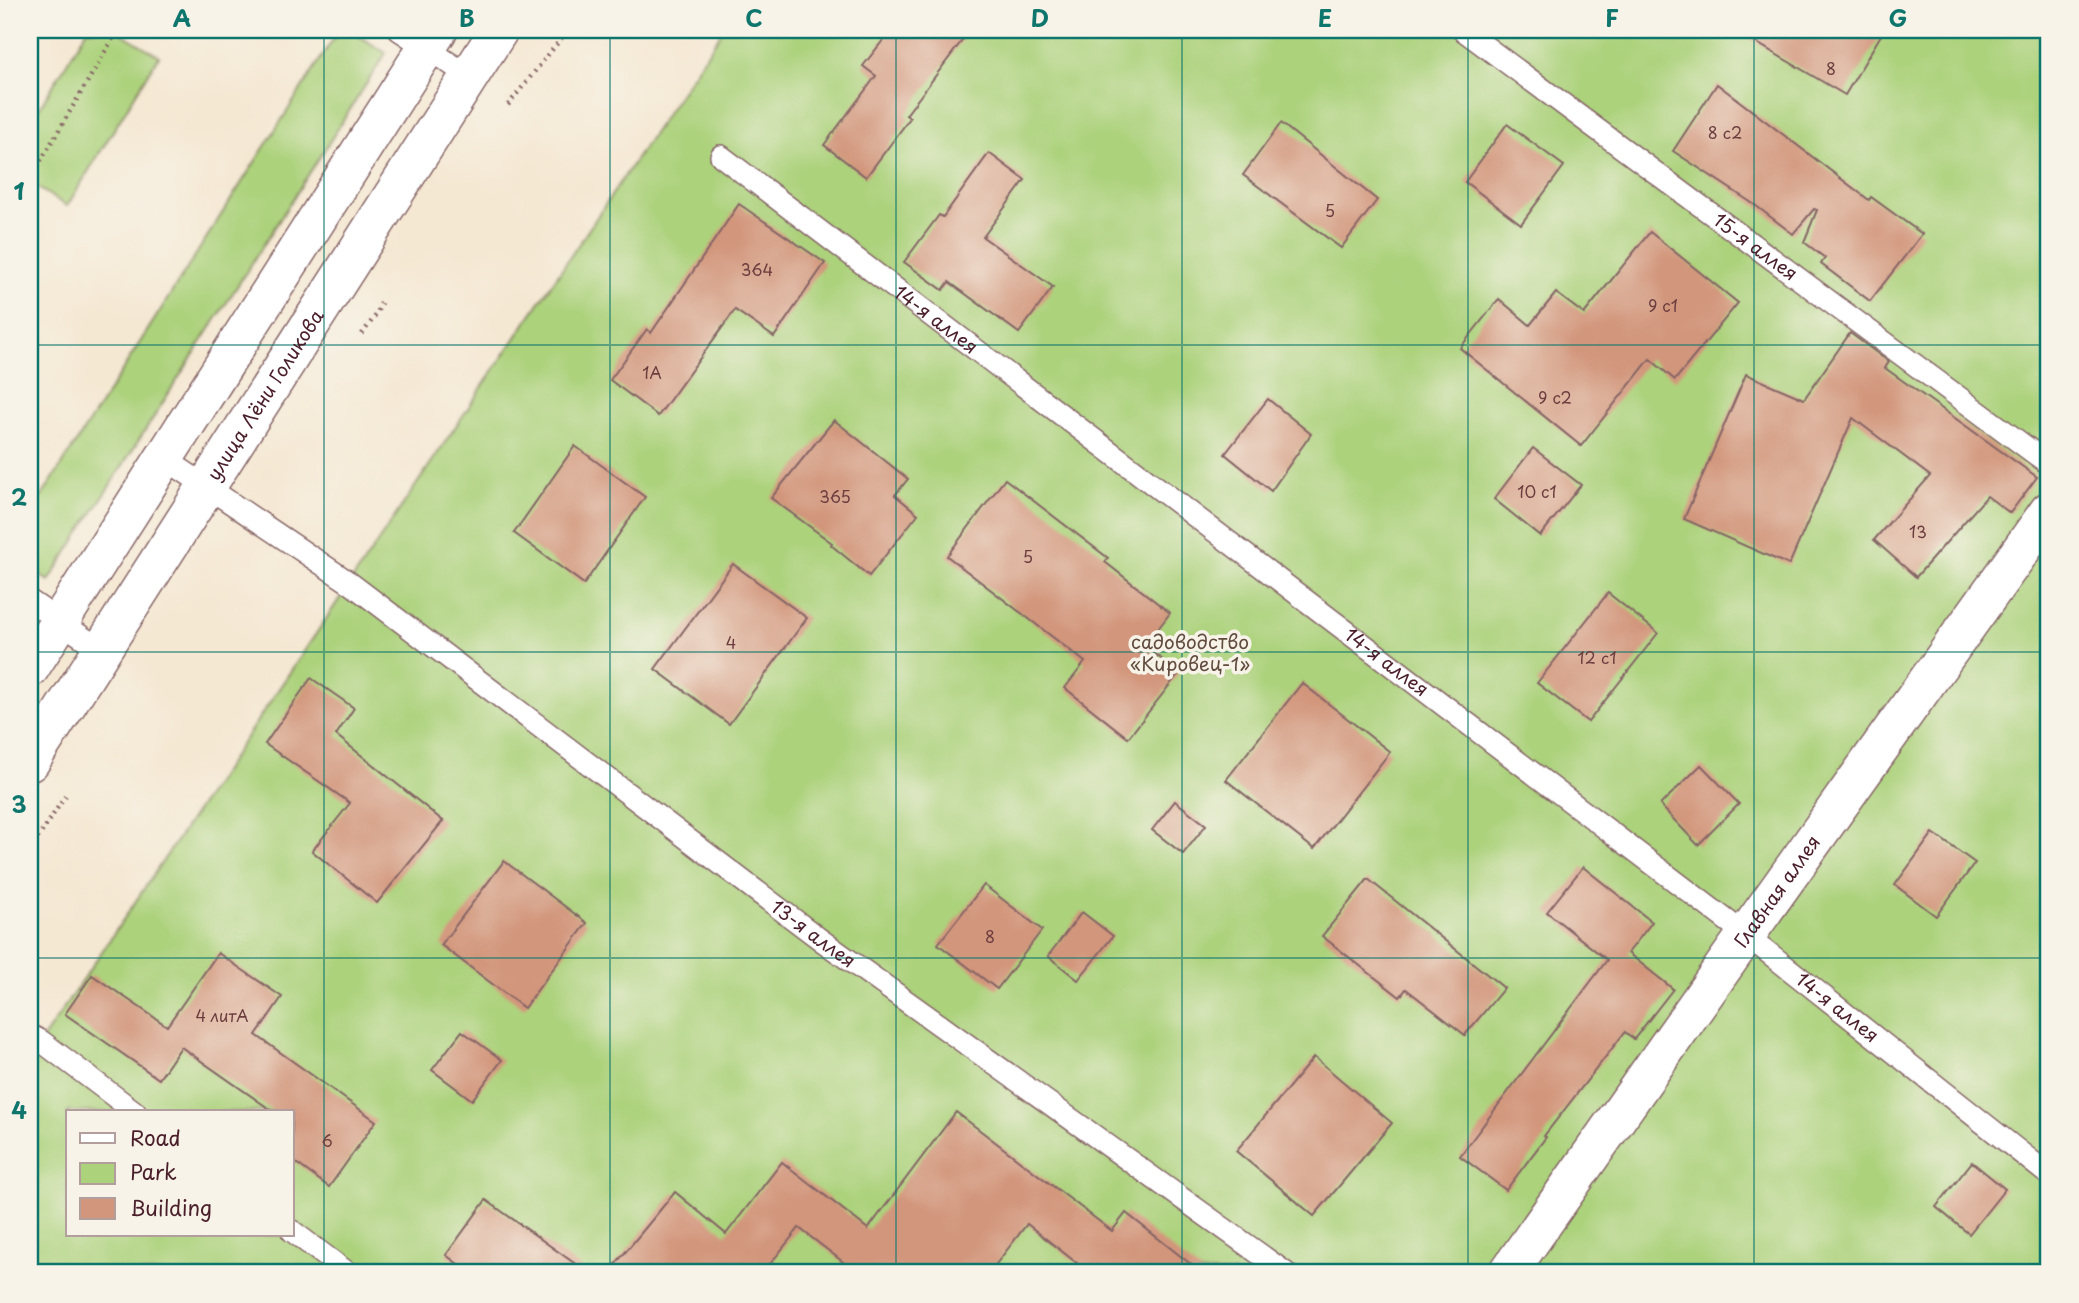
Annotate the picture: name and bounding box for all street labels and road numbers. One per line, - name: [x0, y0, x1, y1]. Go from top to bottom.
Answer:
- street label: 15-я аллея: [1708, 205, 1804, 286]
- street label: 14-я аллея: [889, 277, 985, 360]
- street label: улица Лёни Голикова: [199, 303, 330, 485]
- street label: 14-я аллея: [1339, 620, 1435, 702]
- street label: Главная аллея: [1727, 829, 1826, 953]
- street label: 13-я аллея: [766, 892, 862, 974]
- street label: 14-я аллея: [1790, 965, 1886, 1048]

